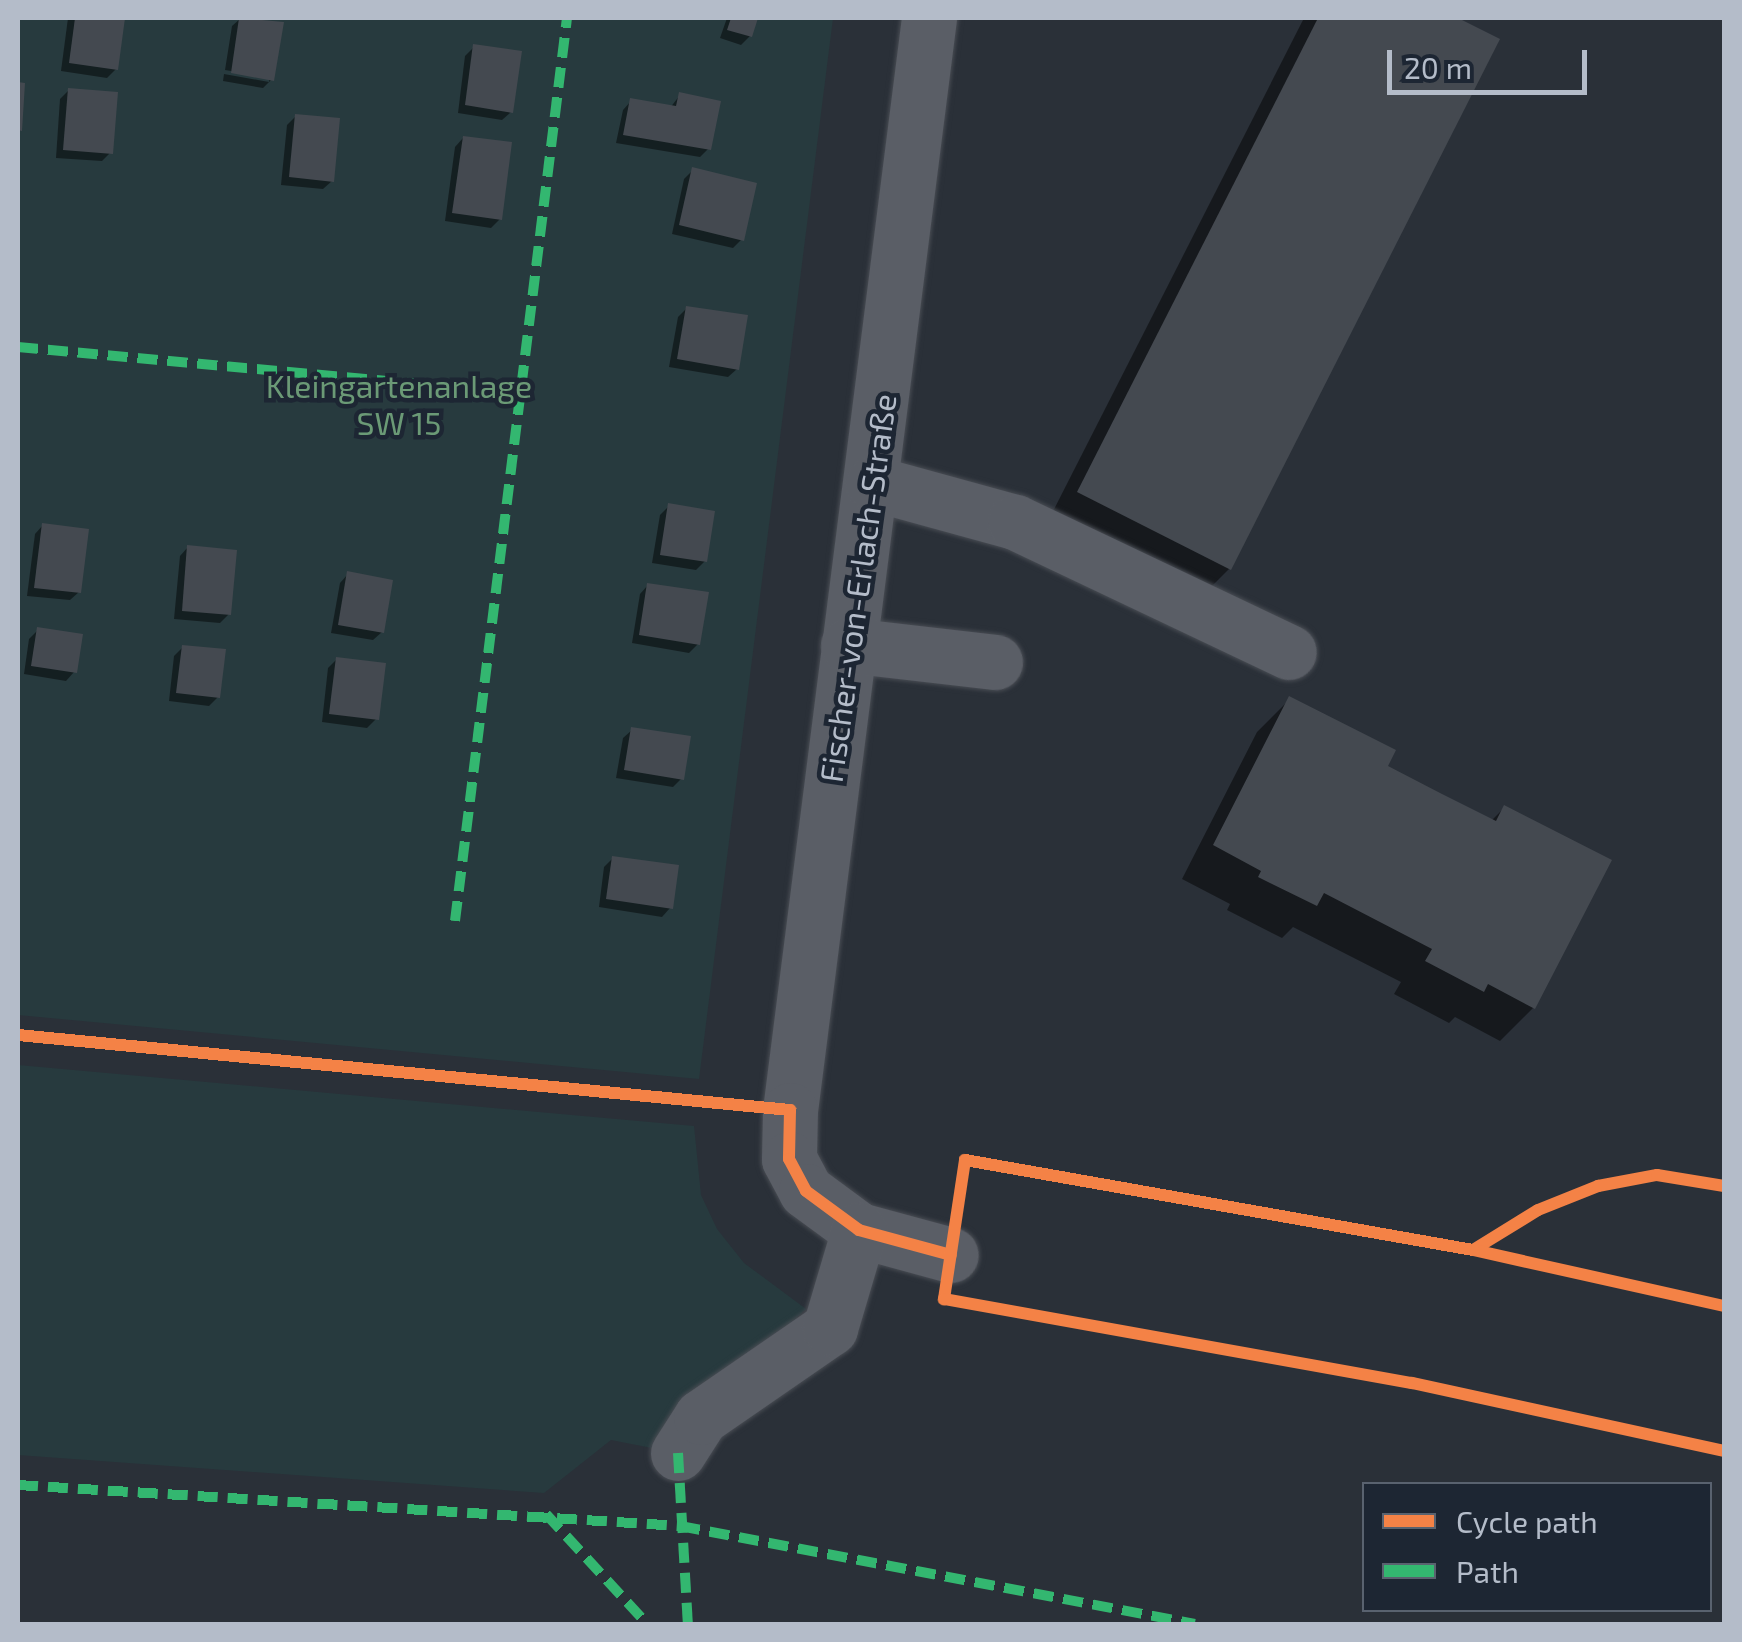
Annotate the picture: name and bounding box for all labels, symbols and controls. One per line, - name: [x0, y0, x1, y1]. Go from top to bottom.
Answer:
- scale bar: [1392, 30, 1592, 92]
- text: 20 m: [1404, 49, 1472, 85]
- park label: Kleingartenanlage SW 15: [266, 367, 532, 442]
- street label: Fischer-von-Erlach-Straße: [811, 391, 903, 785]
- legend: [1362, 1482, 1712, 1612]
- text: Cycle path: [1456, 1503, 1598, 1539]
- text: Path: [1456, 1553, 1519, 1589]

